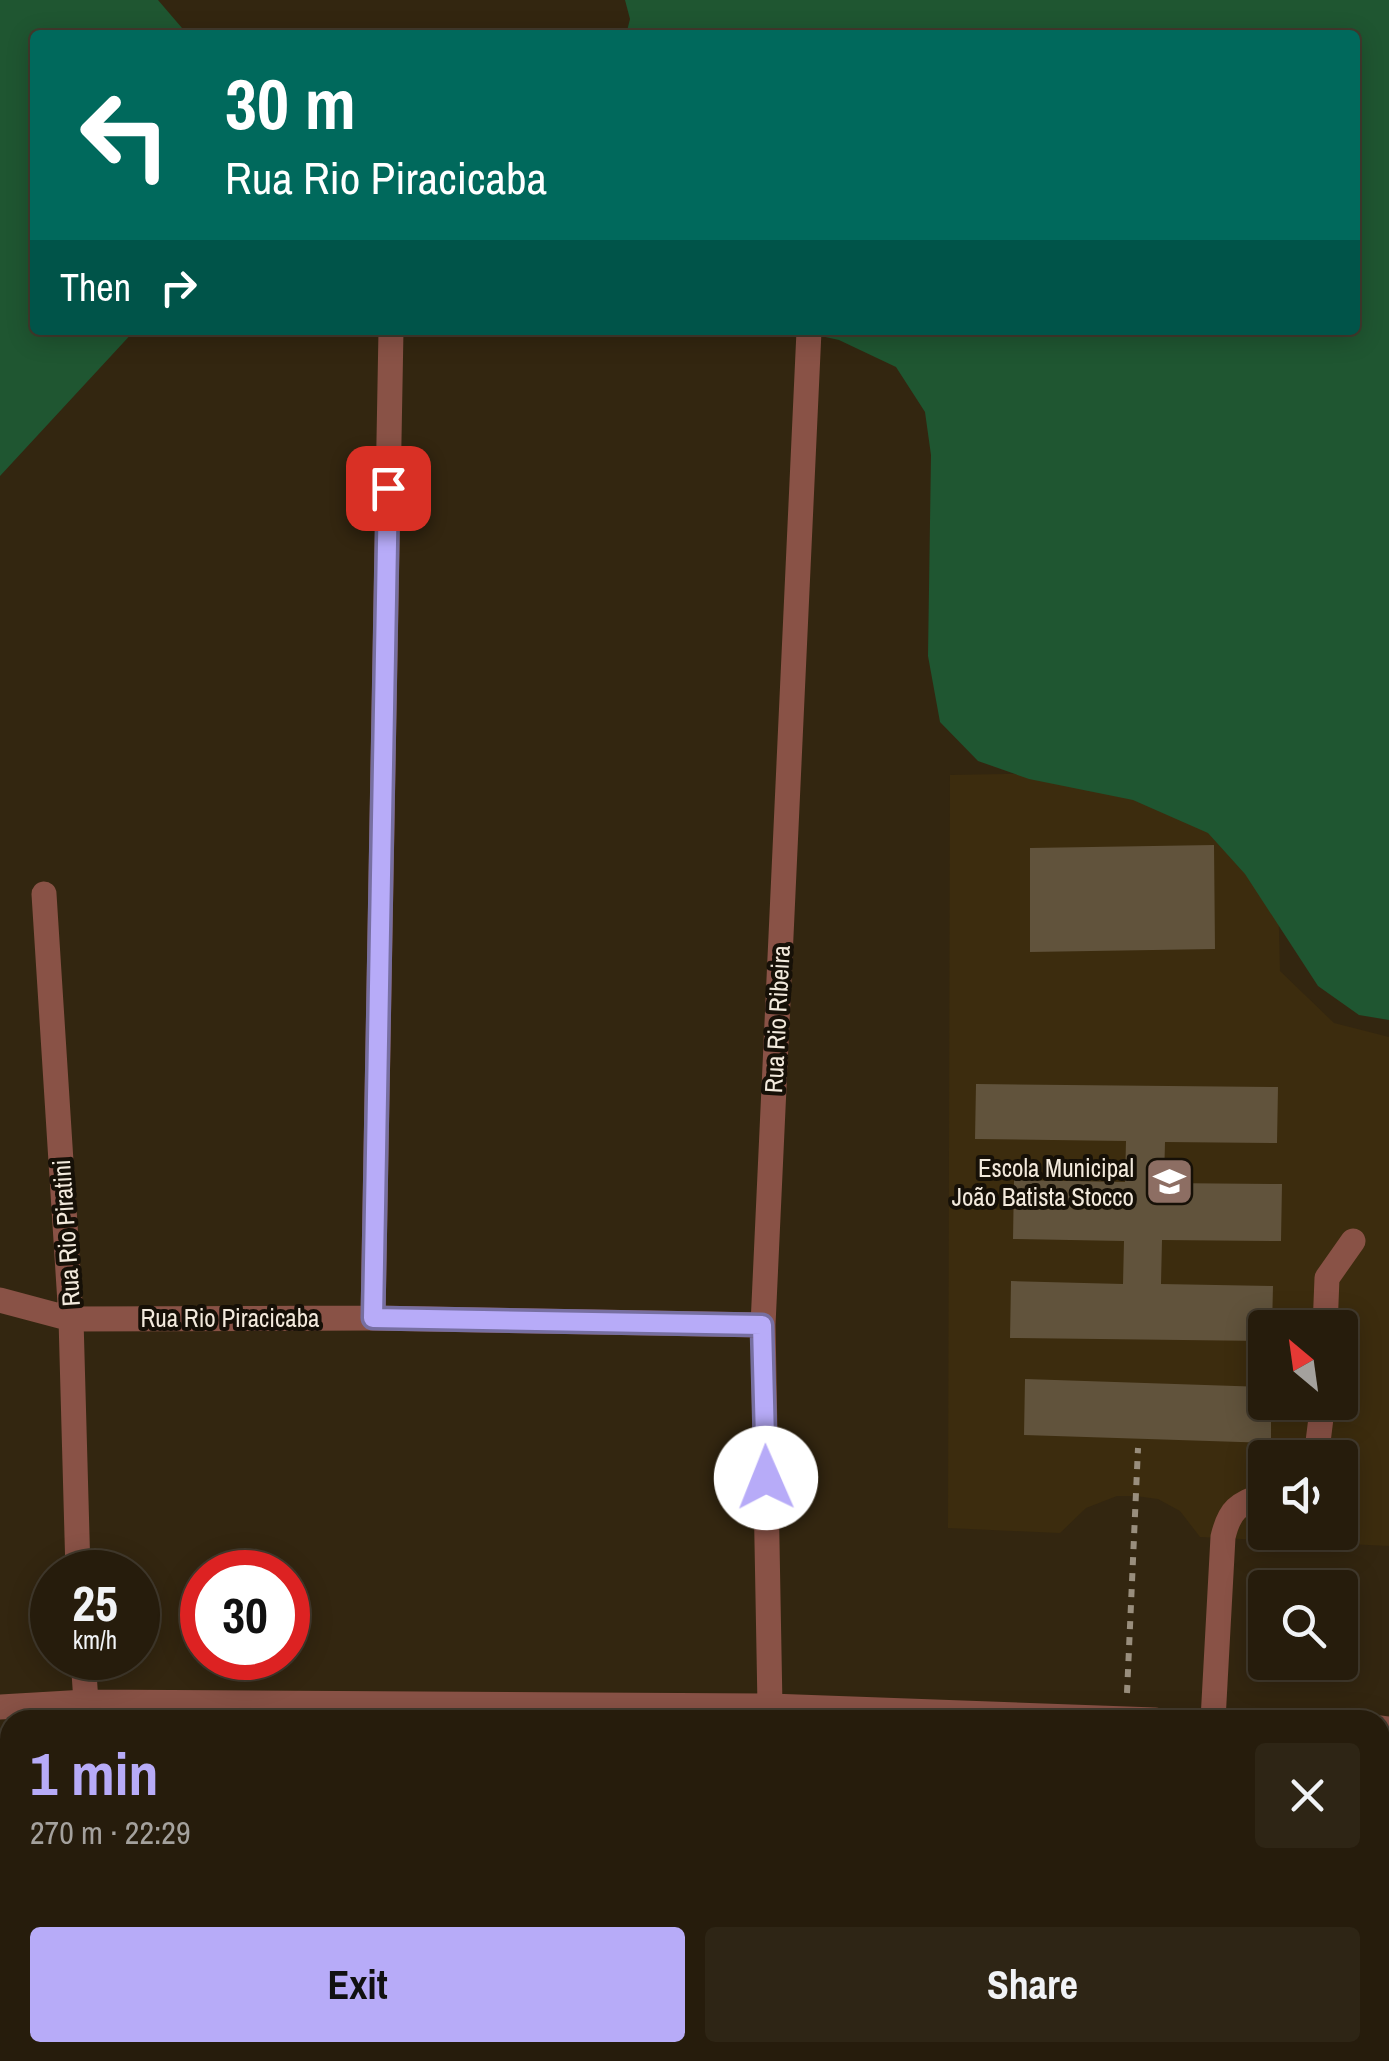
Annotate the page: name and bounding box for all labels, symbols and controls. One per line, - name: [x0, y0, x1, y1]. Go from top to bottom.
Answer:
- text: 30 m: [225, 57, 356, 151]
- icon: left: [60, 70, 190, 200]
- text: Rua Rio Piracicaba: [225, 147, 547, 208]
- icon: right: [151, 260, 206, 315]
- text: Then: [60, 262, 131, 313]
- pin: [346, 446, 431, 531]
- icon: arrive: [361, 461, 416, 516]
- street label: Rua Rio Ribeira: [756, 944, 798, 1094]
- place label: Escola Municipal João Batista Stocco: [952, 1151, 1134, 1214]
- school or university icon: Escola Municipal João Batista Stocco: [1143, 1156, 1195, 1208]
- street label: Rua Rio Piratini: [44, 1158, 88, 1308]
- street label: Rua Rio Piracicaba: [141, 1301, 320, 1335]
- north arrow: [1248, 1310, 1358, 1420]
- map controls: [1248, 1310, 1358, 1680]
- position arrow: [714, 1426, 818, 1530]
- button: sound: [1248, 1440, 1358, 1550]
- speed limit sign: 30: [180, 1550, 310, 1680]
- text: 25: [72, 1569, 118, 1637]
- button: search: [1248, 1570, 1358, 1680]
- text: km/h: [73, 1623, 117, 1657]
- text: 1 min: [30, 1733, 159, 1814]
- button: close: [1255, 1743, 1360, 1848]
- text: 270 m · 22:29: [30, 1811, 190, 1854]
- button: Exit: [30, 1927, 685, 2042]
- button: Share: [705, 1927, 1360, 2042]

